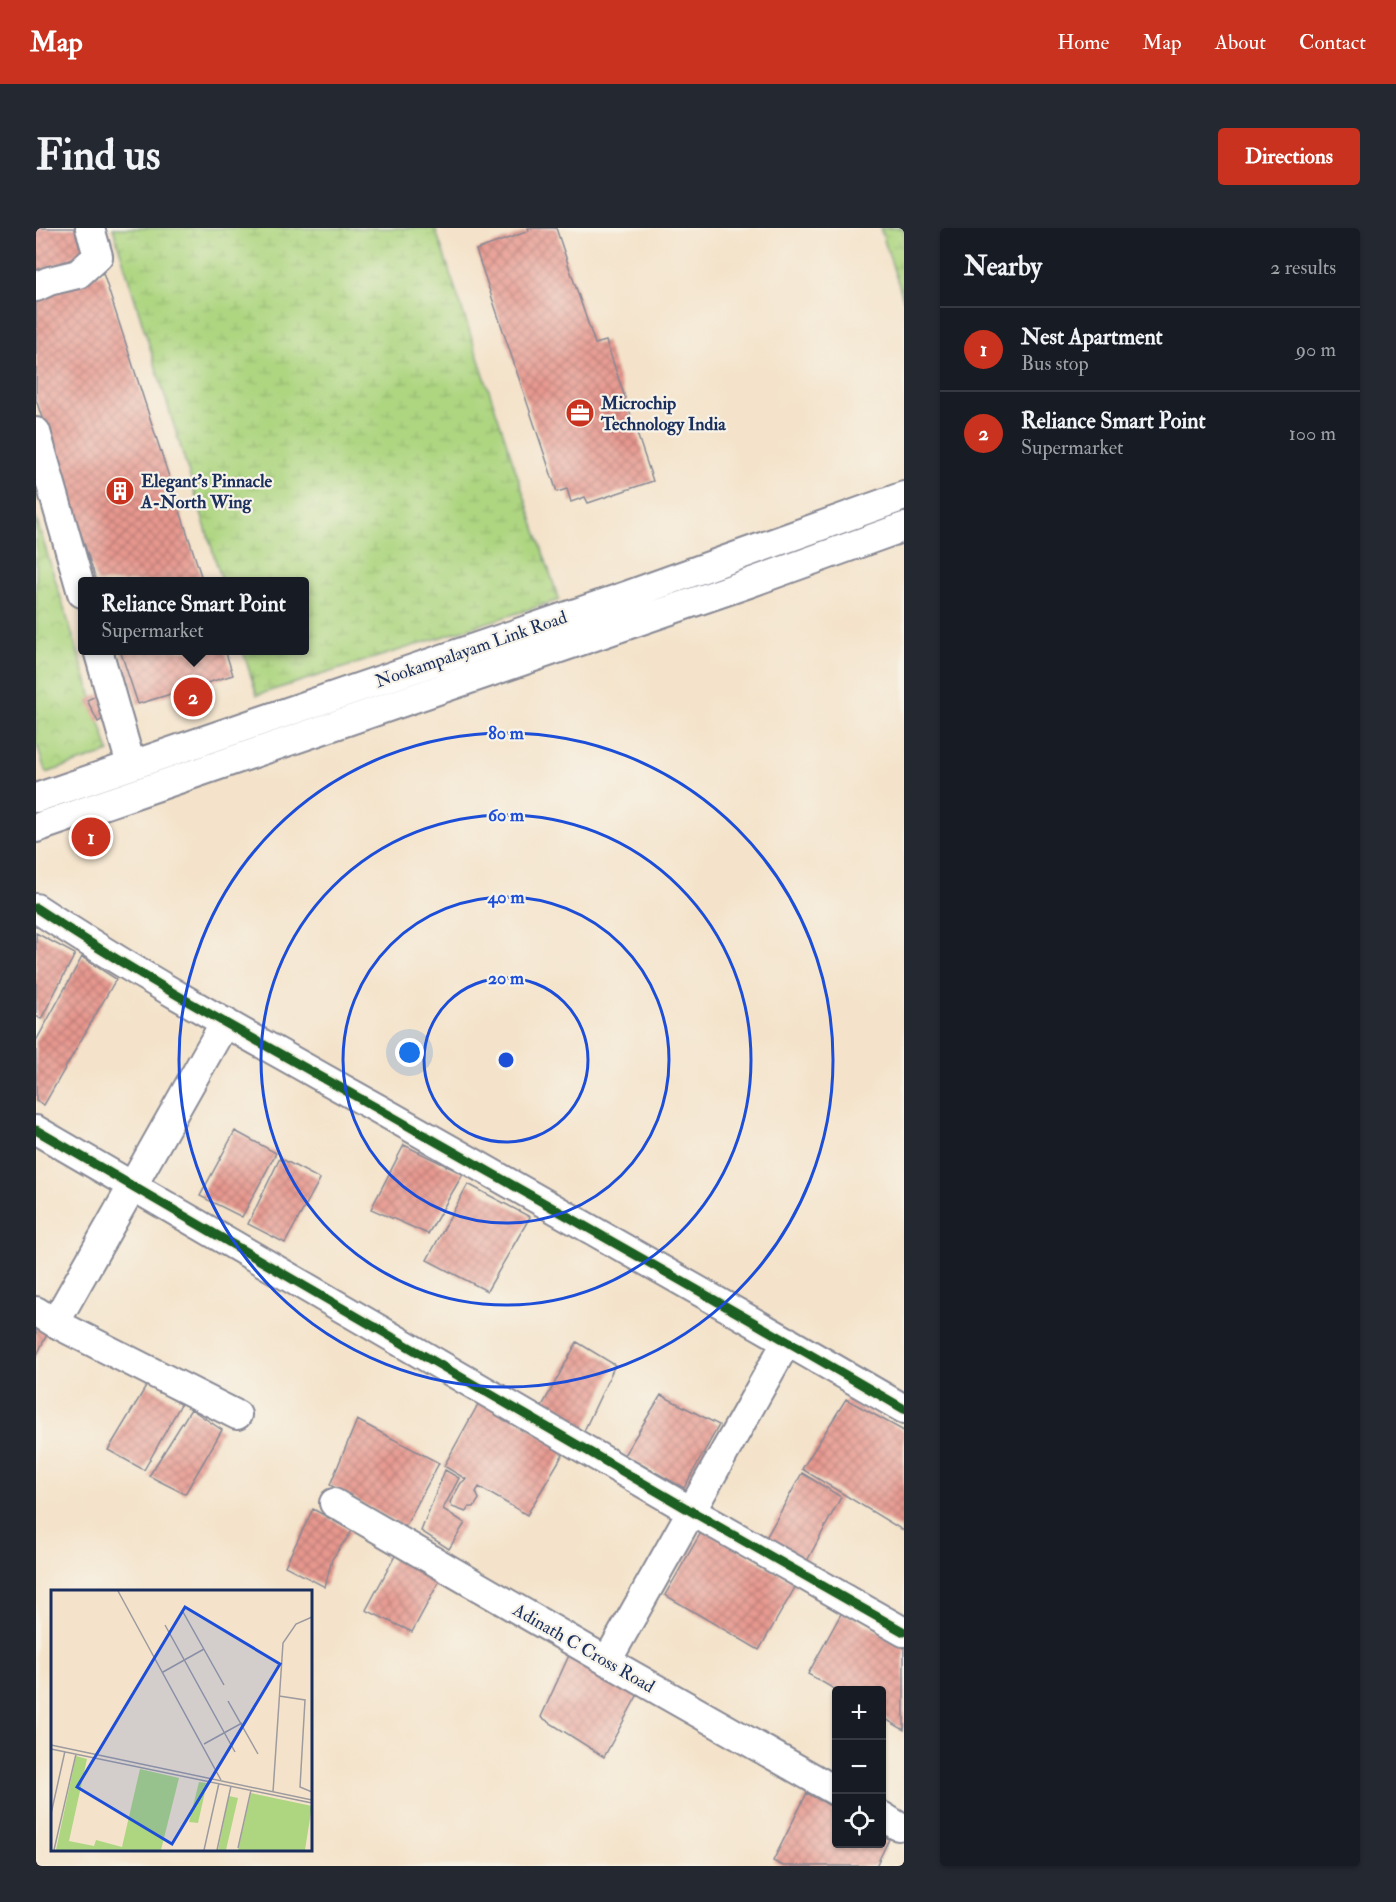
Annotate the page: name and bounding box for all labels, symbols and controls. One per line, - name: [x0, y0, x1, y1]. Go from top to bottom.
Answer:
- text: Map: [30, 25, 83, 60]
- text: Home: [1057, 29, 1109, 56]
- text: Map: [1142, 29, 1182, 56]
- text: About: [1215, 29, 1266, 56]
- text: Contact: [1299, 29, 1366, 56]
- button: Directions: [1218, 128, 1360, 185]
- text: Find us: [36, 130, 160, 182]
- text: Nearby: [964, 251, 1042, 283]
- text: 2 results: [1270, 255, 1336, 280]
- text: Nest Apartment: [1021, 323, 1163, 351]
- text: 1: [980, 337, 987, 362]
- text: 90 m: [1296, 337, 1336, 362]
- text: Bus stop: [1021, 351, 1089, 376]
- place label: Microchip Technology India: [600, 392, 726, 436]
- office icon: Microchip Technology India: [564, 397, 596, 429]
- text: Reliance Smart Point: [1021, 407, 1206, 435]
- text: 2: [978, 421, 989, 446]
- text: 100 m: [1289, 421, 1336, 446]
- text: Supermarket: [1021, 435, 1124, 460]
- place label: Elegant's Pinnacle A-North Wing: [140, 470, 273, 514]
- building icon: Elegant's Pinnacle A-North Wing: [104, 475, 136, 507]
- popup: [78, 577, 309, 655]
- text: Reliance Smart Point: [101, 590, 286, 618]
- street label: Nookampalayam Link Road: [372, 606, 570, 693]
- text: Supermarket: [101, 618, 204, 643]
- pin: 2: [174, 674, 212, 720]
- text: 80 m: [488, 722, 525, 745]
- text: 60 m: [488, 804, 525, 827]
- pin: 1: [72, 814, 110, 860]
- text: 40 m: [487, 886, 525, 909]
- text: 20 m: [488, 967, 525, 990]
- your location: [395, 1038, 424, 1067]
- centre of rings: [496, 1050, 516, 1070]
- inset map: [51, 1590, 312, 1851]
- street label: Adinath C Cross Road: [508, 1598, 659, 1698]
- map controls: [832, 1686, 886, 1848]
- button: +: [832, 1686, 886, 1740]
- button: −: [832, 1740, 886, 1794]
- button: locate: [832, 1794, 886, 1848]

